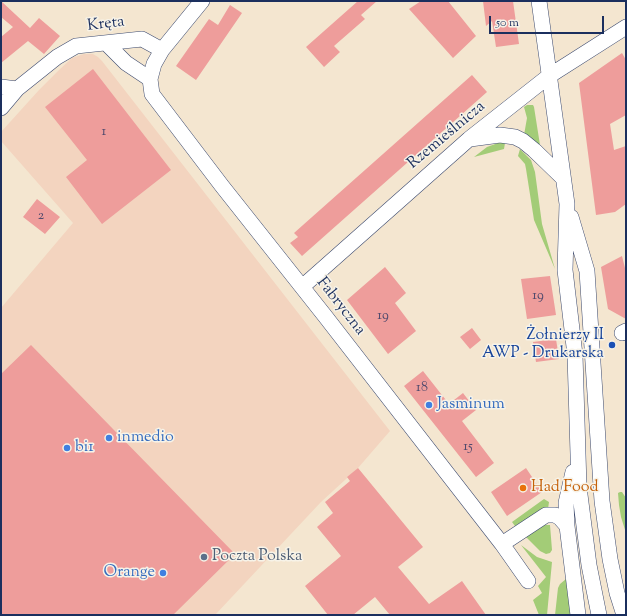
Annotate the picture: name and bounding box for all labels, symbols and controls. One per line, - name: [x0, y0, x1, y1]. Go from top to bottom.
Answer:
- scale bar: [491, 8, 606, 34]
- street label: Kręta: [86, 13, 126, 37]
- text: 50 m: [496, 14, 519, 32]
- street label: Rzemieślnicza: [404, 98, 490, 174]
- house number: 1: [102, 125, 106, 141]
- house number: 2: [38, 209, 44, 225]
- street label: Fabryczna: [311, 274, 369, 340]
- house number: 19: [532, 289, 544, 305]
- house number: 19: [377, 309, 389, 325]
- place label: Żołnierzy II AWP - Drukarska: [482, 326, 604, 364]
- marker: Żołnierzy II AWP - Drukarska: [607, 340, 617, 350]
- house number: 18: [416, 381, 428, 397]
- place label: Jasminum: [437, 395, 505, 415]
- marker: Jasminum: [424, 400, 434, 410]
- place label: inmedio: [117, 428, 174, 448]
- marker: inmedio: [104, 433, 114, 443]
- place label: bi1: [75, 438, 94, 458]
- house number: 15: [463, 440, 473, 456]
- marker: bi1: [62, 443, 72, 453]
- place label: Had Food: [531, 478, 598, 498]
- marker: Had Food: [518, 483, 528, 493]
- place label: Poczta Polska: [212, 547, 302, 567]
- marker: Poczta Polska: [199, 552, 209, 562]
- place label: Orange: [103, 563, 155, 583]
- marker: Orange: [158, 568, 168, 578]

